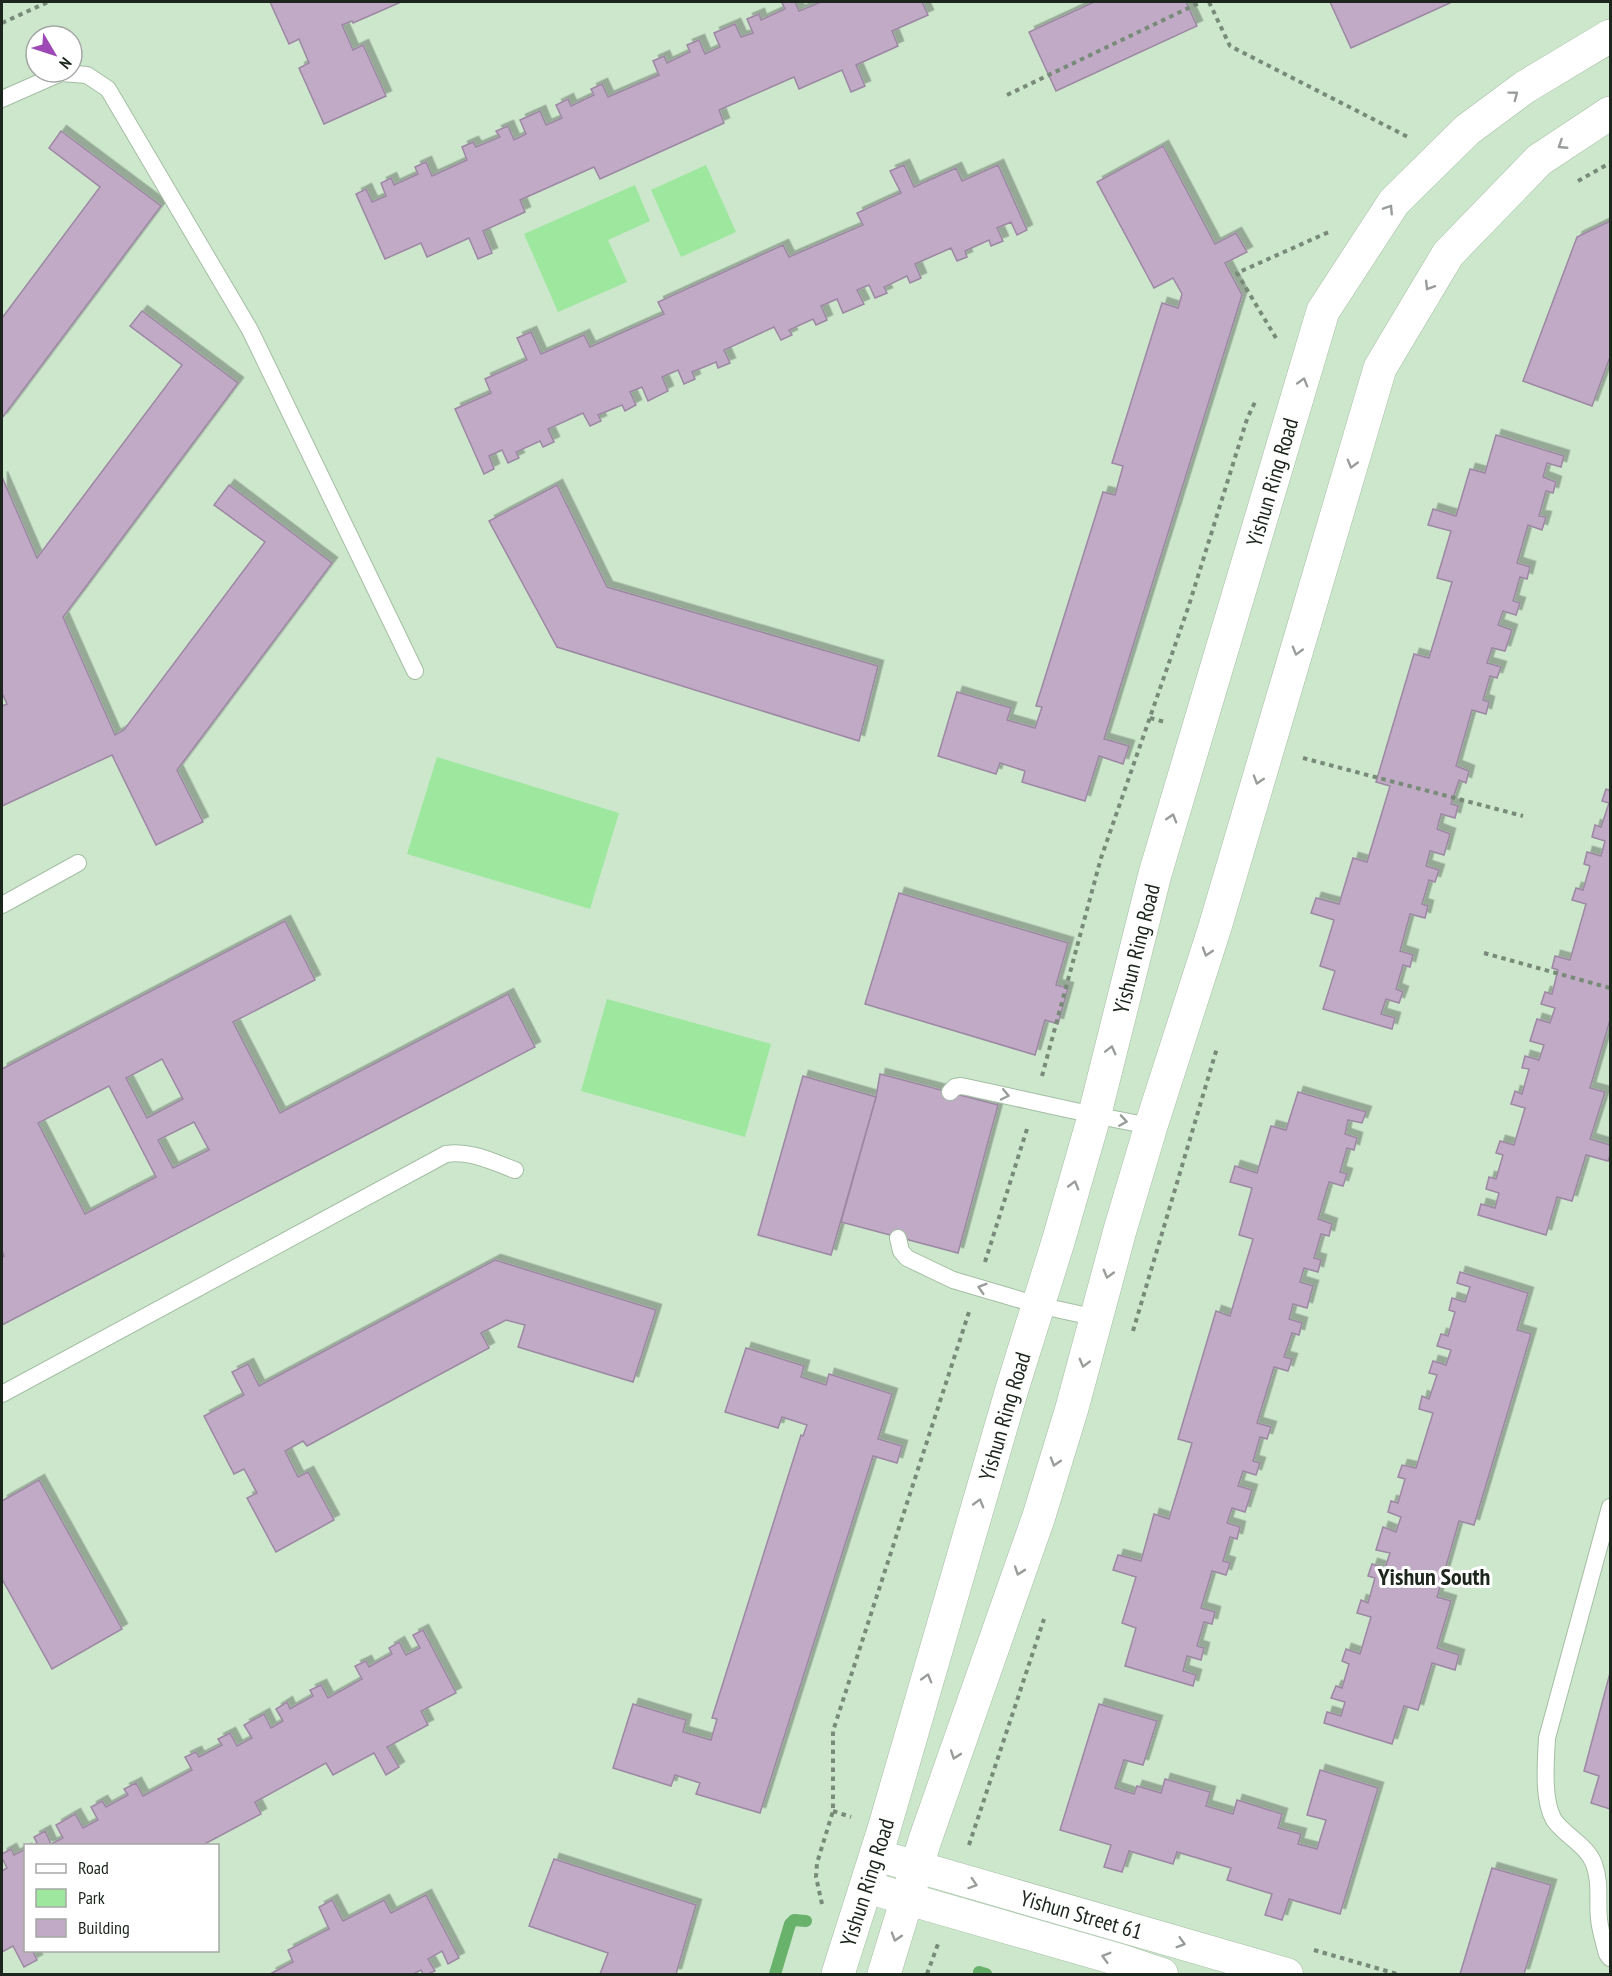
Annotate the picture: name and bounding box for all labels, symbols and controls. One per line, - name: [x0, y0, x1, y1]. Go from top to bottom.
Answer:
- north arrow: [24, 24, 84, 84]
- text: N: [55, 54, 76, 73]
- one-way arrow: [1507, 91, 1518, 102]
- one-way arrow: [1557, 138, 1568, 149]
- one-way arrow: [1382, 205, 1393, 216]
- one-way arrow: [1425, 280, 1437, 290]
- one-way arrow: [1296, 377, 1308, 388]
- street label: Yishun Ring Road: [1240, 415, 1304, 550]
- one-way arrow: [1347, 458, 1359, 469]
- one-way arrow: [1292, 645, 1304, 656]
- one-way arrow: [1253, 774, 1265, 785]
- one-way arrow: [1165, 813, 1177, 824]
- street label: Yishun Ring Road: [1107, 881, 1166, 1016]
- one-way arrow: [1201, 946, 1214, 957]
- one-way arrow: [1103, 1045, 1116, 1055]
- one-way arrow: [1000, 1088, 1010, 1101]
- one-way arrow: [1118, 1115, 1127, 1127]
- one-way arrow: [1067, 1181, 1080, 1191]
- one-way arrow: [1103, 1269, 1116, 1279]
- one-way arrow: [977, 1283, 988, 1295]
- street label: Yishun Ring Road: [972, 1349, 1037, 1484]
- one-way arrow: [1079, 1357, 1091, 1368]
- one-way arrow: [1050, 1456, 1062, 1467]
- one-way arrow: [972, 1498, 984, 1509]
- district label: Yishun South: [1377, 1561, 1490, 1592]
- one-way arrow: [1014, 1565, 1027, 1576]
- one-way arrow: [920, 1673, 932, 1684]
- one-way arrow: [950, 1749, 962, 1760]
- street label: Yishun Ring Road: [834, 1815, 900, 1950]
- legend: [24, 1844, 219, 1952]
- text: Road: [78, 1856, 109, 1879]
- one-way arrow: [967, 1877, 978, 1889]
- street label: Yishun Street 61: [1017, 1884, 1146, 1945]
- text: Park: [78, 1886, 105, 1909]
- text: Building: [78, 1916, 130, 1939]
- one-way arrow: [891, 1931, 903, 1942]
- one-way arrow: [1176, 1936, 1186, 1949]
- one-way arrow: [1101, 1952, 1112, 1964]

